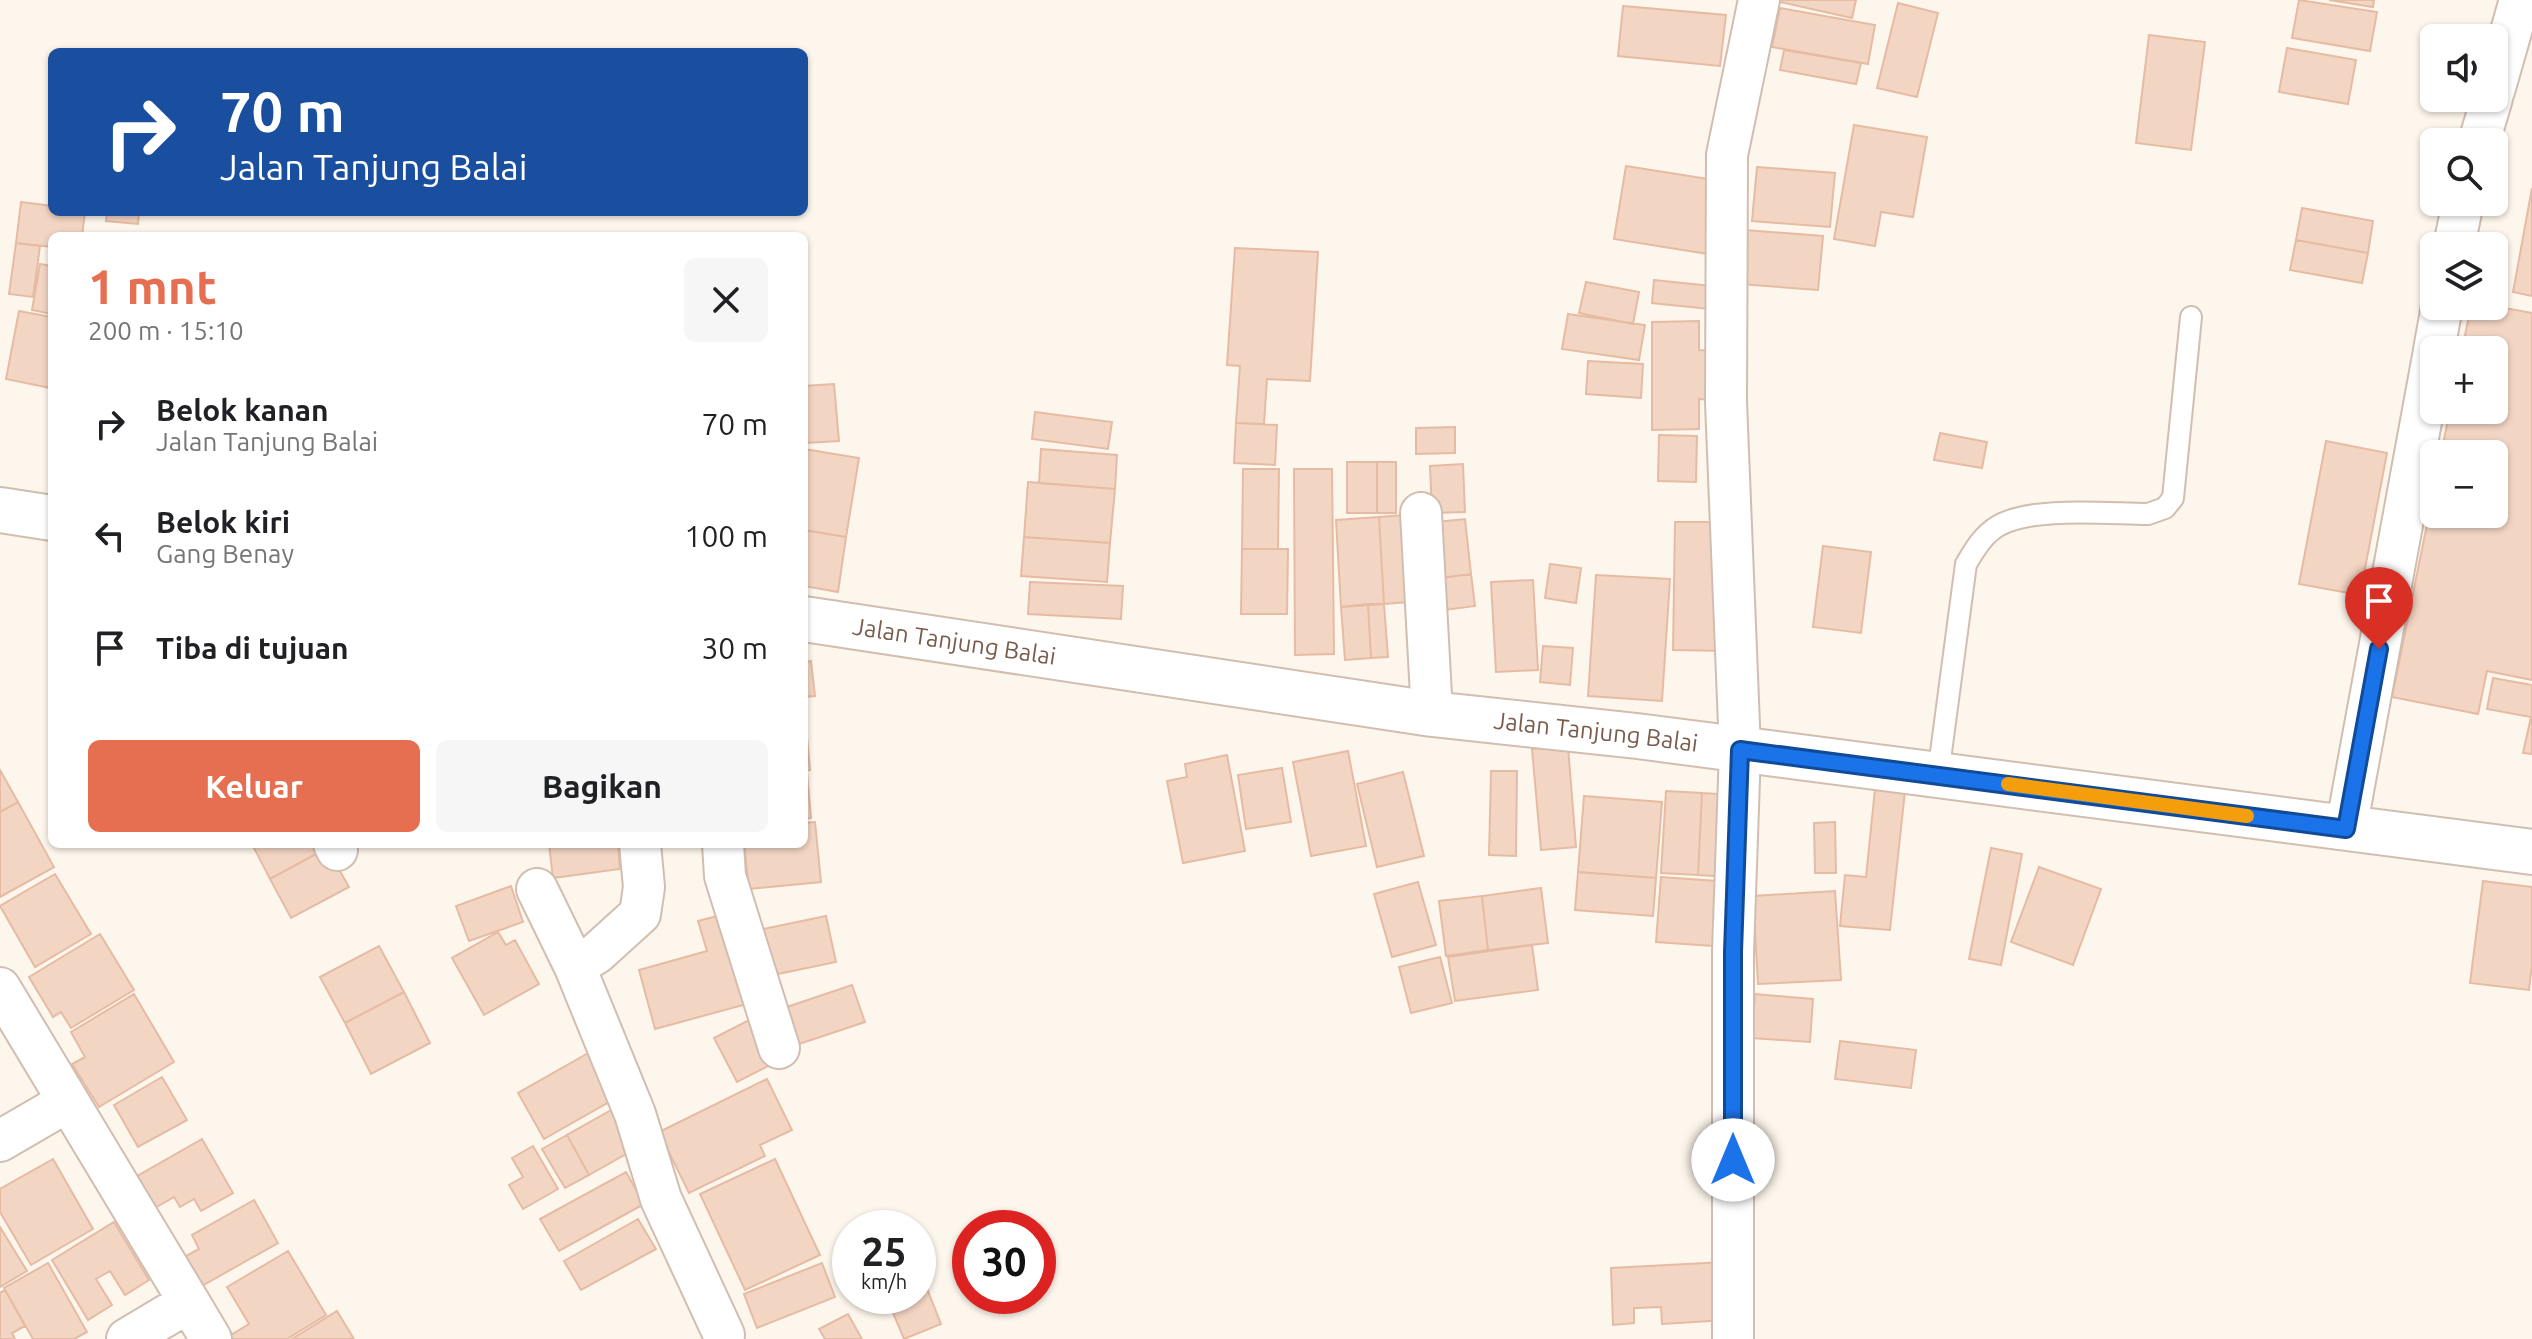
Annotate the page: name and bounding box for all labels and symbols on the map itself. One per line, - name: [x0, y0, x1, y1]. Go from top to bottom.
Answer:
- pin: [2345, 567, 2413, 649]
- street label: Jalan Tanjung Balai: [851, 613, 1058, 670]
- street label: Jalan Tanjung Balai: [1492, 707, 1700, 757]
- position arrow: [1691, 1118, 1775, 1202]
- speed limit sign: 30: [952, 1210, 1056, 1314]

